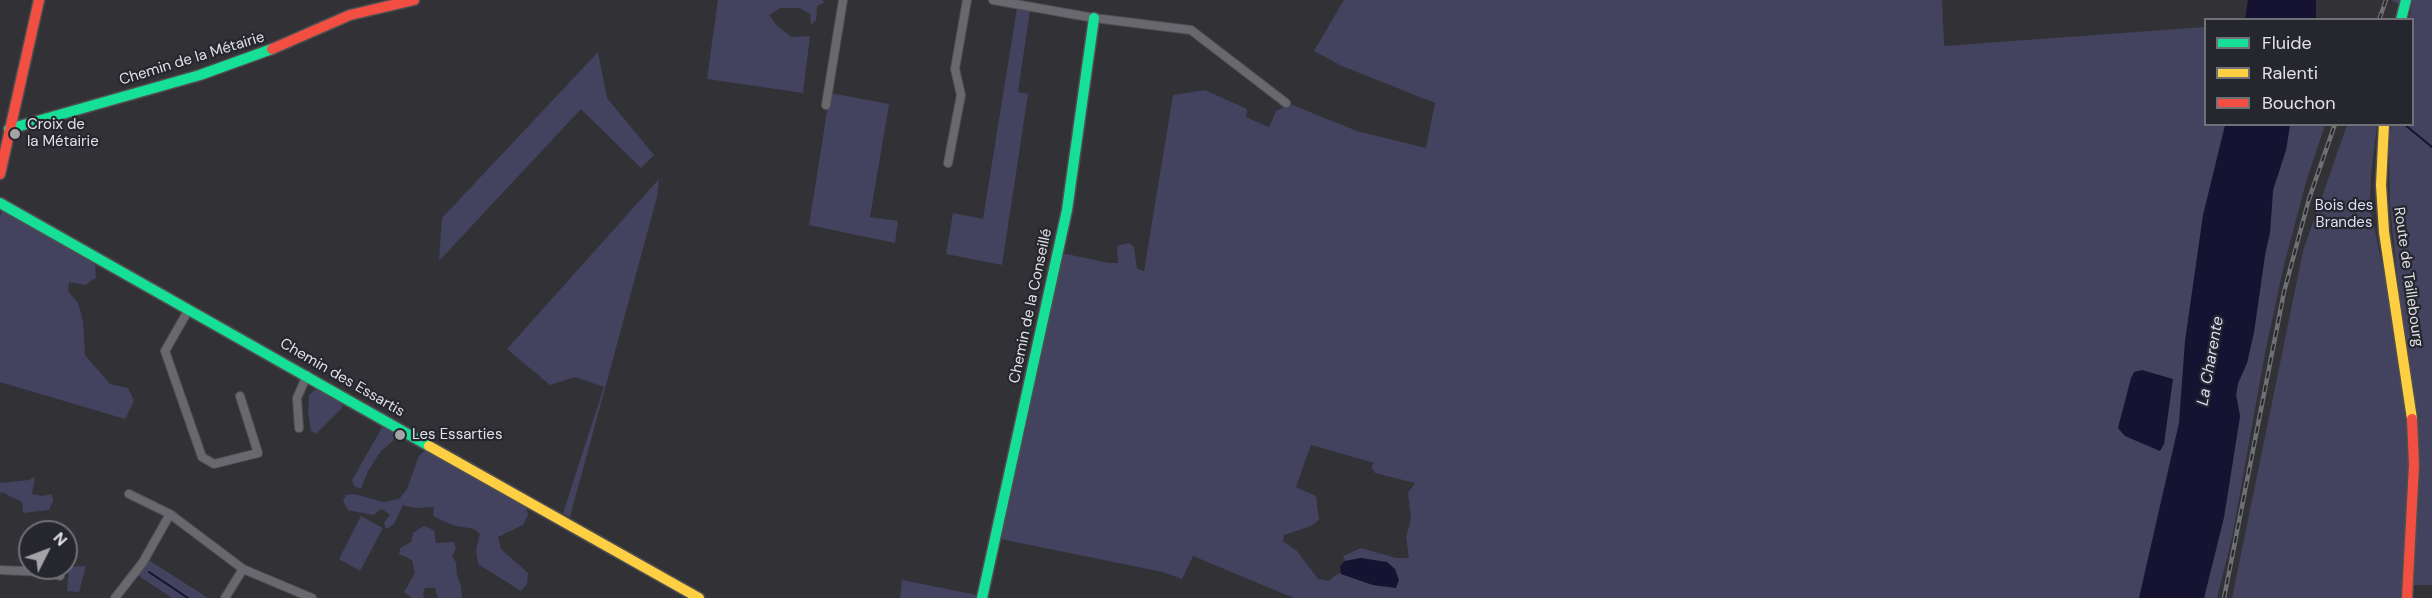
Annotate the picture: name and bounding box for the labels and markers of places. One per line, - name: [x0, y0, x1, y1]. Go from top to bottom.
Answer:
- place label: Croix de la Métairie: [27, 116, 99, 151]
- marker: Croix de la Métairie: [8, 127, 22, 141]
- place label: Les Essarties: [412, 426, 502, 444]
- marker: Les Essarties: [393, 428, 407, 442]

